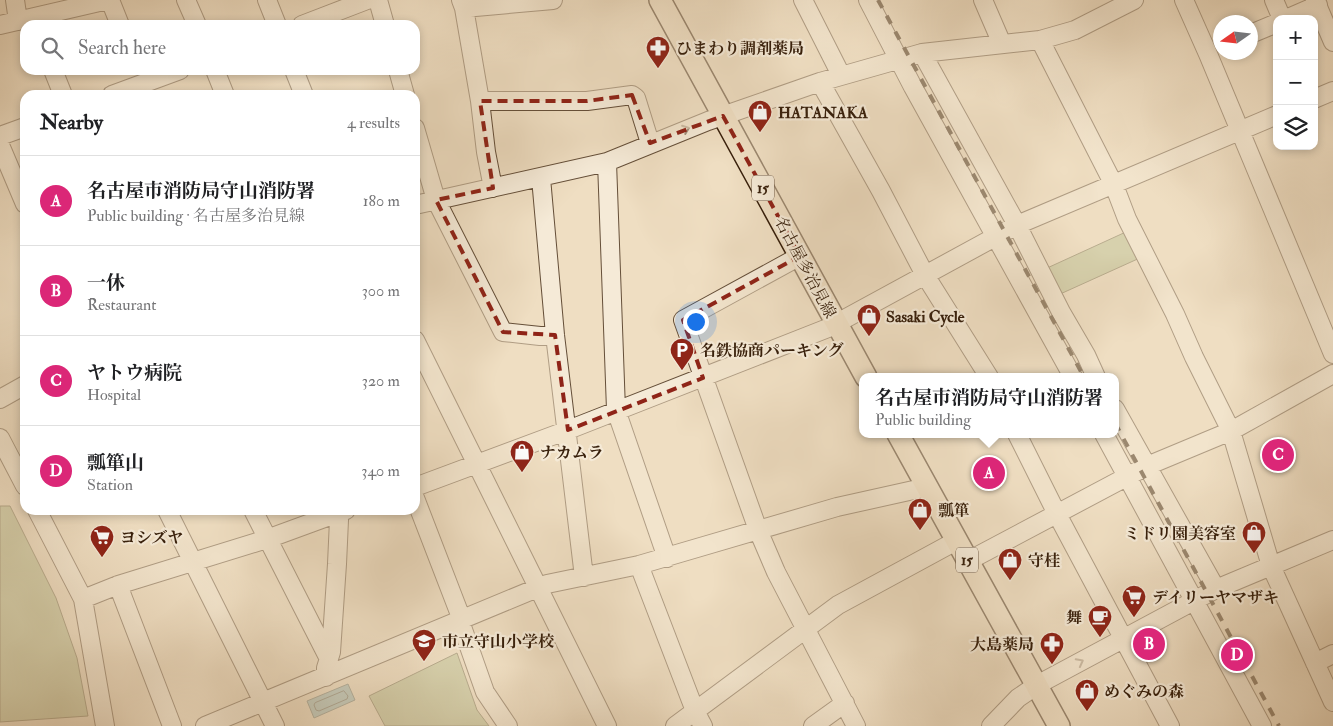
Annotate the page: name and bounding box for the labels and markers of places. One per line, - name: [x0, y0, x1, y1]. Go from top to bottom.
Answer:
- pharmacy icon: ひまわり調剤薬局: [645, 35, 671, 69]
- place label: ひまわり調剤薬局: [676, 39, 804, 59]
- shop icon: HATANAKA: [747, 99, 773, 133]
- place label: HATANAKA: [778, 103, 869, 123]
- shop icon: Sasaki Cycle: [856, 303, 882, 337]
- place label: Sasaki Cycle: [886, 307, 965, 328]
- parking icon: 名鉄協商パーキング: [669, 337, 695, 371]
- place label: 名鉄協商パーキング: [700, 341, 844, 361]
- pin: C: [1262, 436, 1294, 474]
- shop icon: ナカムラ: [509, 439, 535, 473]
- place label: ナカムラ: [540, 443, 604, 463]
- pin: A: [973, 454, 1005, 492]
- shop icon: 瓢箪: [907, 497, 933, 531]
- place label: 瓢箪: [938, 501, 970, 521]
- shop icon: ミドリ園美容室: [1241, 520, 1267, 554]
- supermarket icon: ヨシズヤ: [89, 524, 115, 558]
- place label: ミドリ園美容室: [1124, 524, 1236, 544]
- place label: ヨシズヤ: [120, 528, 183, 548]
- shop icon: 守桂: [997, 547, 1023, 581]
- place label: 守桂: [1028, 551, 1060, 571]
- supermarket icon: デイリーヤマザキ: [1121, 584, 1147, 618]
- place label: デイリーヤマザキ: [1152, 588, 1279, 608]
- cafe icon: 舞: [1087, 604, 1113, 638]
- place label: 舞: [1066, 608, 1082, 628]
- pin: B: [1133, 625, 1165, 663]
- school or university icon: 市立守山小学校: [411, 628, 437, 662]
- pharmacy icon: 大島薬局: [1039, 631, 1065, 665]
- place label: 市立守山小学校: [442, 632, 555, 652]
- place label: 大島薬局: [970, 635, 1034, 655]
- pin: D: [1221, 636, 1253, 674]
- shop icon: めぐみの森: [1074, 678, 1100, 712]
- place label: めぐみの森: [1104, 682, 1184, 702]

